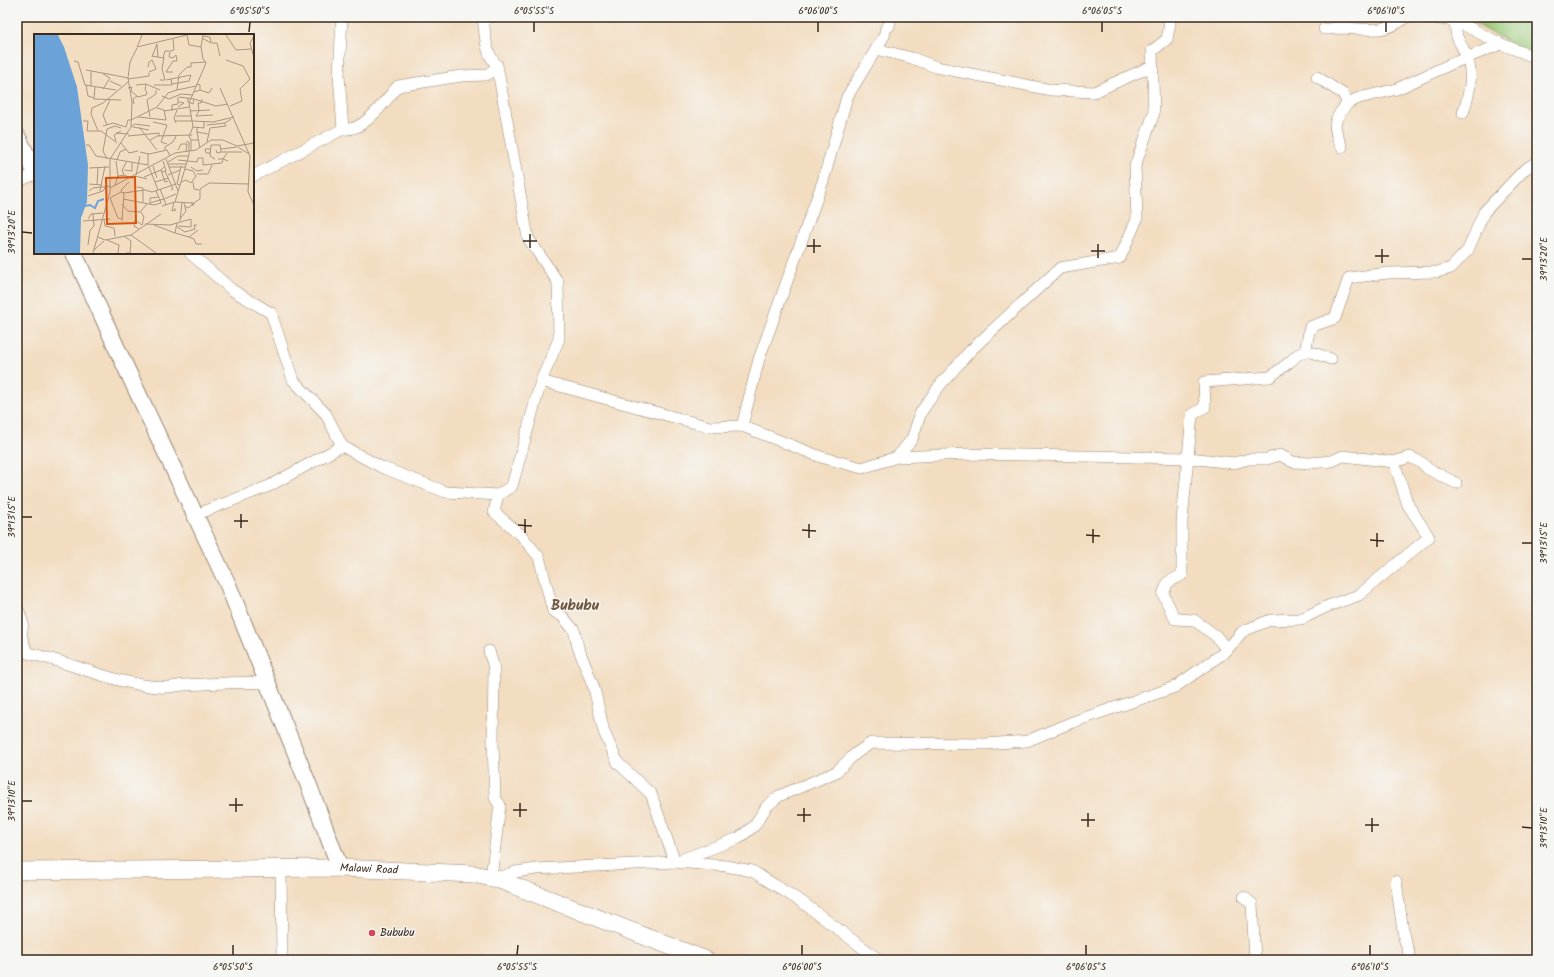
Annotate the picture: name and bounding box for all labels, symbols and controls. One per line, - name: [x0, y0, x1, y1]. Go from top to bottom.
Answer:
- text: 6°05'50"S: [230, 3, 271, 19]
- text: 6°05'55"S: [514, 3, 555, 19]
- text: 6°06'00"S: [798, 3, 838, 19]
- text: 6°06'05"S: [1082, 3, 1123, 19]
- text: 6°06'10"S: [1367, 3, 1406, 19]
- inset map: [34, 34, 254, 254]
- text: 39°13'20"E: [4, 209, 20, 254]
- text: 39°13'20"E: [1536, 236, 1552, 281]
- text: 39°13'15"E: [4, 495, 20, 538]
- text: 39°13'15"E: [1536, 521, 1552, 564]
- district label: Bububu: [551, 594, 600, 618]
- text: 39°13'10"E: [4, 779, 20, 822]
- text: 39°13'10"E: [1536, 806, 1552, 849]
- street label: Malawi Road: [339, 859, 399, 880]
- place label: Bububu: [380, 924, 415, 942]
- marker: Bububu: [367, 928, 377, 938]
- text: 6°05'50"S: [213, 959, 254, 975]
- text: 6°05'55"S: [497, 959, 538, 975]
- text: 6°06'00"S: [782, 959, 822, 975]
- text: 6°06'05"S: [1066, 959, 1107, 975]
- text: 6°06'10"S: [1351, 959, 1390, 975]

